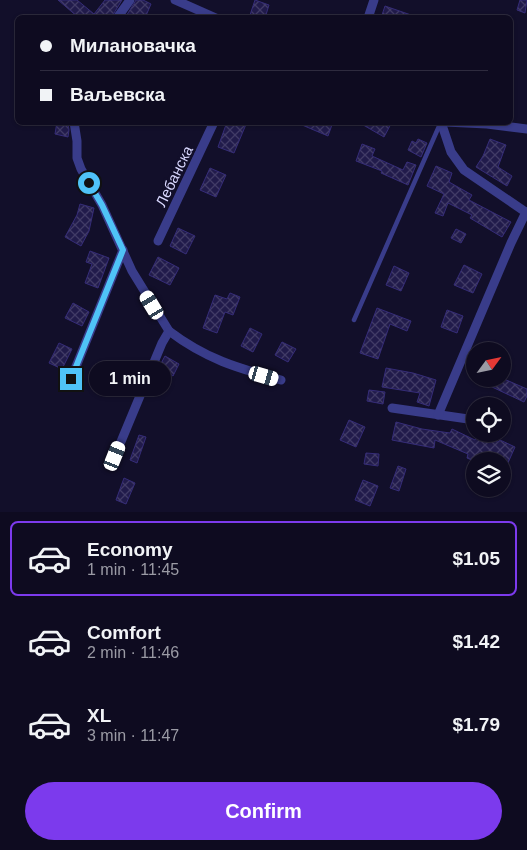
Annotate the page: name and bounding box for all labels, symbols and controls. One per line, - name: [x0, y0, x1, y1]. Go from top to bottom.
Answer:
- text: Милановачка: [70, 35, 196, 56]
- text: Ваљевска: [70, 84, 165, 105]
- street label: Лебанска: [152, 142, 196, 209]
- route start: [78, 172, 100, 194]
- car: [137, 288, 166, 322]
- north arrow: [466, 342, 511, 388]
- map controls: [466, 342, 511, 497]
- callout: 1 min: [88, 362, 171, 396]
- car: [247, 365, 280, 387]
- route end: [60, 368, 82, 390]
- text: 1 min: [109, 370, 151, 387]
- button: locate: [466, 397, 511, 442]
- car: [102, 439, 127, 473]
- button: layers: [466, 452, 511, 497]
- icon: car: [27, 536, 72, 581]
- text: Economy: [87, 539, 173, 560]
- text: $1.05: [452, 548, 500, 569]
- text: 1 min · 11:45: [87, 561, 179, 578]
- icon: car: [27, 619, 72, 664]
- text: Comfort: [87, 622, 161, 643]
- text: $1.42: [452, 631, 500, 652]
- text: 2 min · 11:46: [87, 644, 179, 661]
- icon: car: [27, 702, 72, 747]
- text: XL: [87, 705, 111, 726]
- text: $1.79: [452, 714, 500, 735]
- text: 3 min · 11:47: [87, 727, 179, 744]
- button: Confirm: [25, 782, 502, 840]

